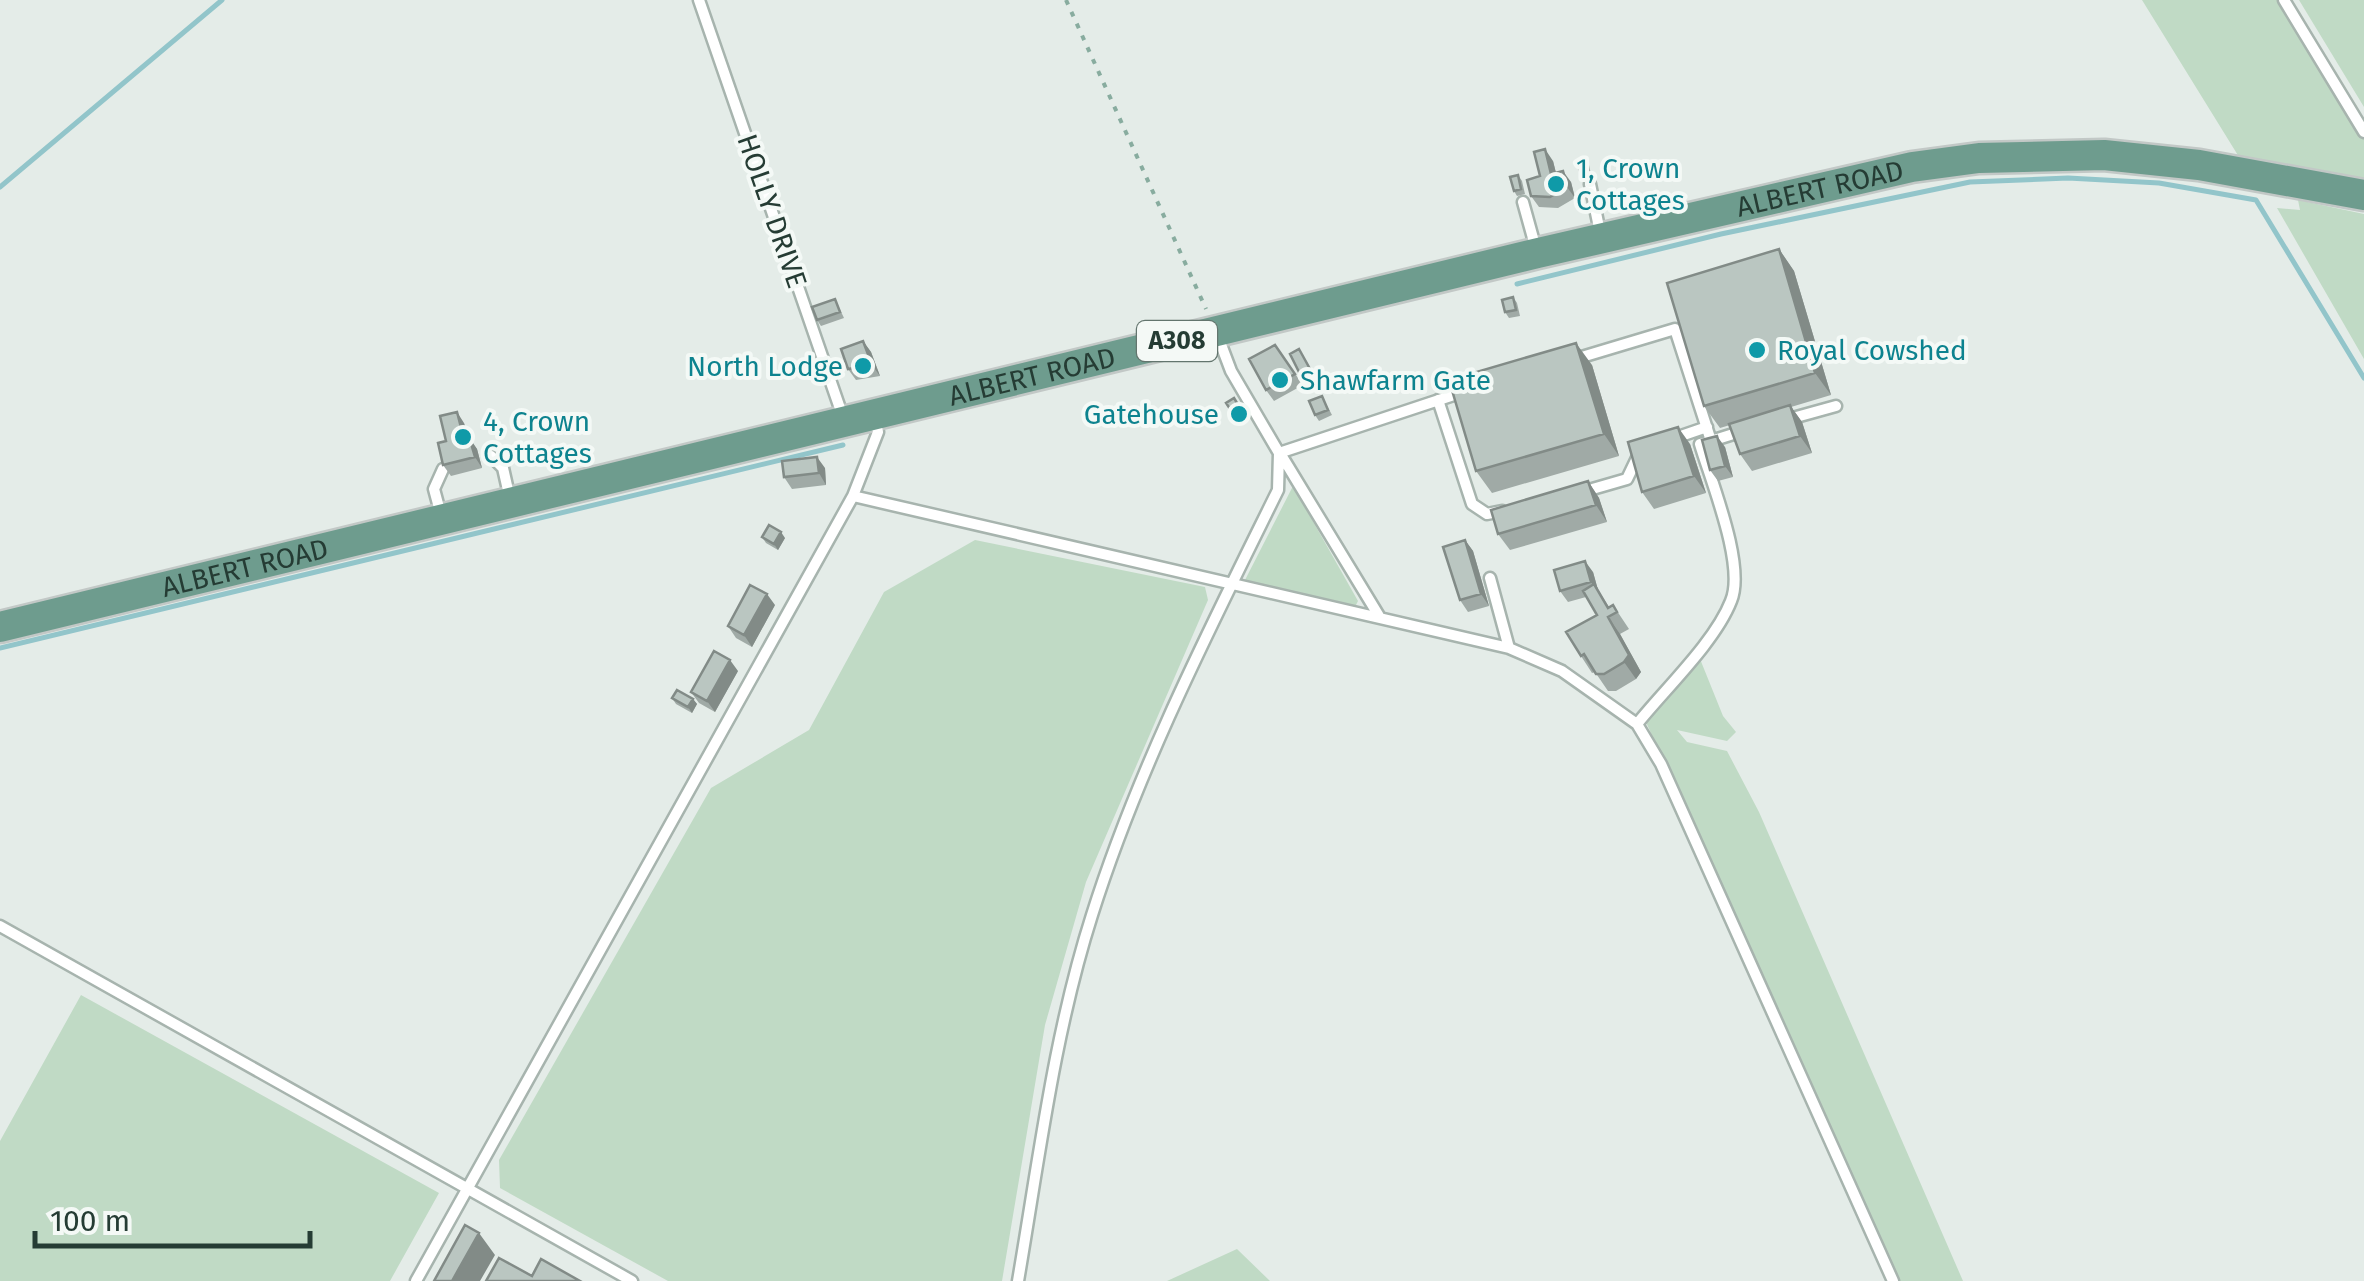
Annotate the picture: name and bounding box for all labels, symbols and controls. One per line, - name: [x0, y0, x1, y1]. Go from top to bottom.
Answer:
- street label: HOLLY DRIVE: [730, 130, 814, 292]
- place label: 1, Crown Cottages: [1576, 152, 1685, 217]
- street label: ALBERT ROAD: [1733, 153, 1906, 223]
- marker: 1, Crown Cottages: [1545, 173, 1567, 195]
- road number: A308: [1137, 321, 1217, 361]
- place label: Royal Cowshed: [1777, 334, 1967, 367]
- marker: Royal Cowshed: [1746, 339, 1768, 361]
- street label: ALBERT ROAD: [945, 340, 1119, 412]
- place label: North Lodge: [687, 350, 843, 383]
- marker: North Lodge: [852, 355, 874, 377]
- place label: Shawfarm Gate: [1300, 364, 1491, 397]
- marker: Shawfarm Gate: [1269, 369, 1291, 391]
- place label: Gatehouse: [1084, 398, 1219, 431]
- marker: Gatehouse: [1228, 403, 1250, 425]
- place label: 4, Crown Cottages: [483, 405, 592, 470]
- marker: 4, Crown Cottages: [452, 426, 474, 448]
- street label: ALBERT ROAD: [158, 531, 331, 604]
- scale bar: [35, 1186, 310, 1248]
- text: 100 m: [50, 1203, 130, 1239]

